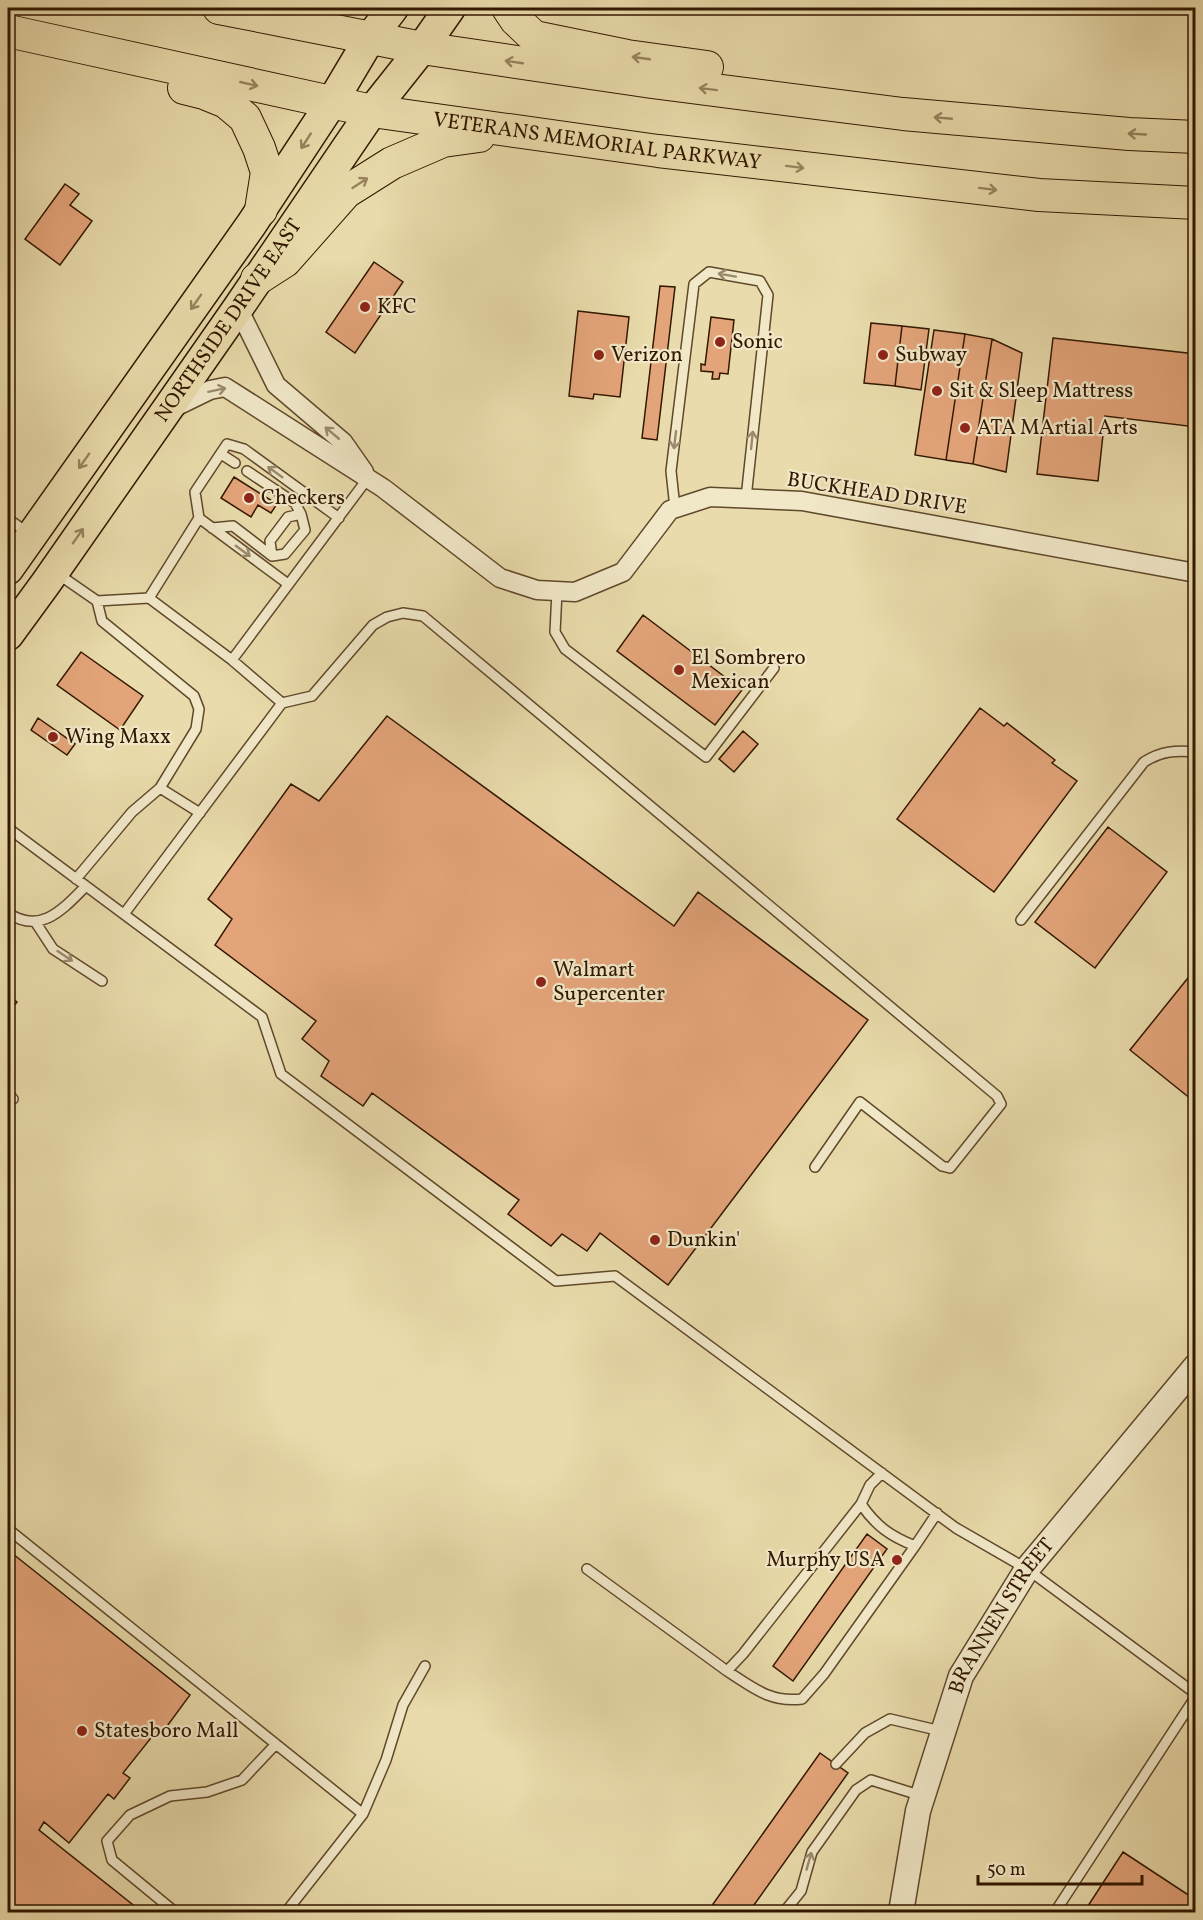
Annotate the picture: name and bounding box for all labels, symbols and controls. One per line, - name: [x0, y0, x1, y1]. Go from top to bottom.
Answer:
- one-way arrow: [631, 52, 651, 63]
- one-way arrow: [505, 56, 525, 67]
- one-way arrow: [239, 79, 258, 90]
- one-way arrow: [698, 83, 718, 94]
- street label: VETERANS MEMORIAL PARKWAY: [431, 105, 763, 177]
- one-way arrow: [933, 112, 953, 123]
- one-way arrow: [1128, 129, 1148, 140]
- one-way arrow: [300, 132, 312, 149]
- one-way arrow: [784, 161, 804, 172]
- one-way arrow: [352, 176, 369, 189]
- one-way arrow: [978, 184, 998, 195]
- street label: NORTHSIDE DRIVE EAST: [148, 213, 309, 428]
- one-way arrow: [718, 270, 738, 281]
- one-way arrow: [190, 293, 202, 309]
- place label: KFC: [377, 293, 417, 322]
- marker: KFC: [358, 300, 372, 314]
- place label: Sonic: [732, 328, 783, 357]
- marker: Sonic: [713, 335, 727, 349]
- place label: Verizon: [611, 341, 683, 370]
- place label: Subway: [895, 341, 968, 370]
- marker: Verizon: [592, 348, 606, 362]
- marker: Subway: [876, 348, 890, 362]
- place label: Sit & Sleep Mattress: [949, 377, 1133, 406]
- one-way arrow: [207, 383, 226, 395]
- marker: Sit & Sleep Mattress: [930, 384, 944, 398]
- place label: ATA MArtial Arts: [977, 414, 1138, 443]
- marker: ATA MArtial Arts: [958, 421, 972, 435]
- one-way arrow: [324, 426, 340, 439]
- one-way arrow: [669, 429, 680, 449]
- one-way arrow: [747, 431, 758, 450]
- one-way arrow: [78, 453, 90, 469]
- street label: BUCKHEAD DRIVE: [785, 465, 969, 523]
- one-way arrow: [267, 466, 283, 478]
- place label: Checkers: [261, 484, 345, 513]
- marker: Checkers: [242, 491, 256, 505]
- one-way arrow: [72, 528, 84, 545]
- one-way arrow: [235, 544, 251, 557]
- place label: El Sombrero Mexican: [691, 644, 806, 697]
- marker: El Sombrero Mexican: [672, 663, 686, 677]
- place label: Wing Maxx: [65, 723, 171, 752]
- marker: Wing Maxx: [46, 730, 60, 744]
- one-way arrow: [56, 950, 72, 962]
- place label: Walmart Supercenter: [553, 956, 665, 1009]
- marker: Walmart Supercenter: [534, 975, 548, 989]
- place label: Dunkin': [667, 1226, 740, 1255]
- marker: Dunkin': [648, 1233, 662, 1247]
- street label: BRANNEN STREET: [942, 1532, 1061, 1698]
- place label: Murphy USA: [766, 1546, 885, 1575]
- marker: Murphy USA: [890, 1553, 904, 1567]
- place label: Statesboro Mall: [94, 1717, 239, 1746]
- marker: Statesboro Mall: [75, 1724, 89, 1738]
- scale bar: [978, 1848, 1142, 1886]
- one-way arrow: [804, 1852, 815, 1871]
- text: 50 m: [987, 1858, 1026, 1883]

